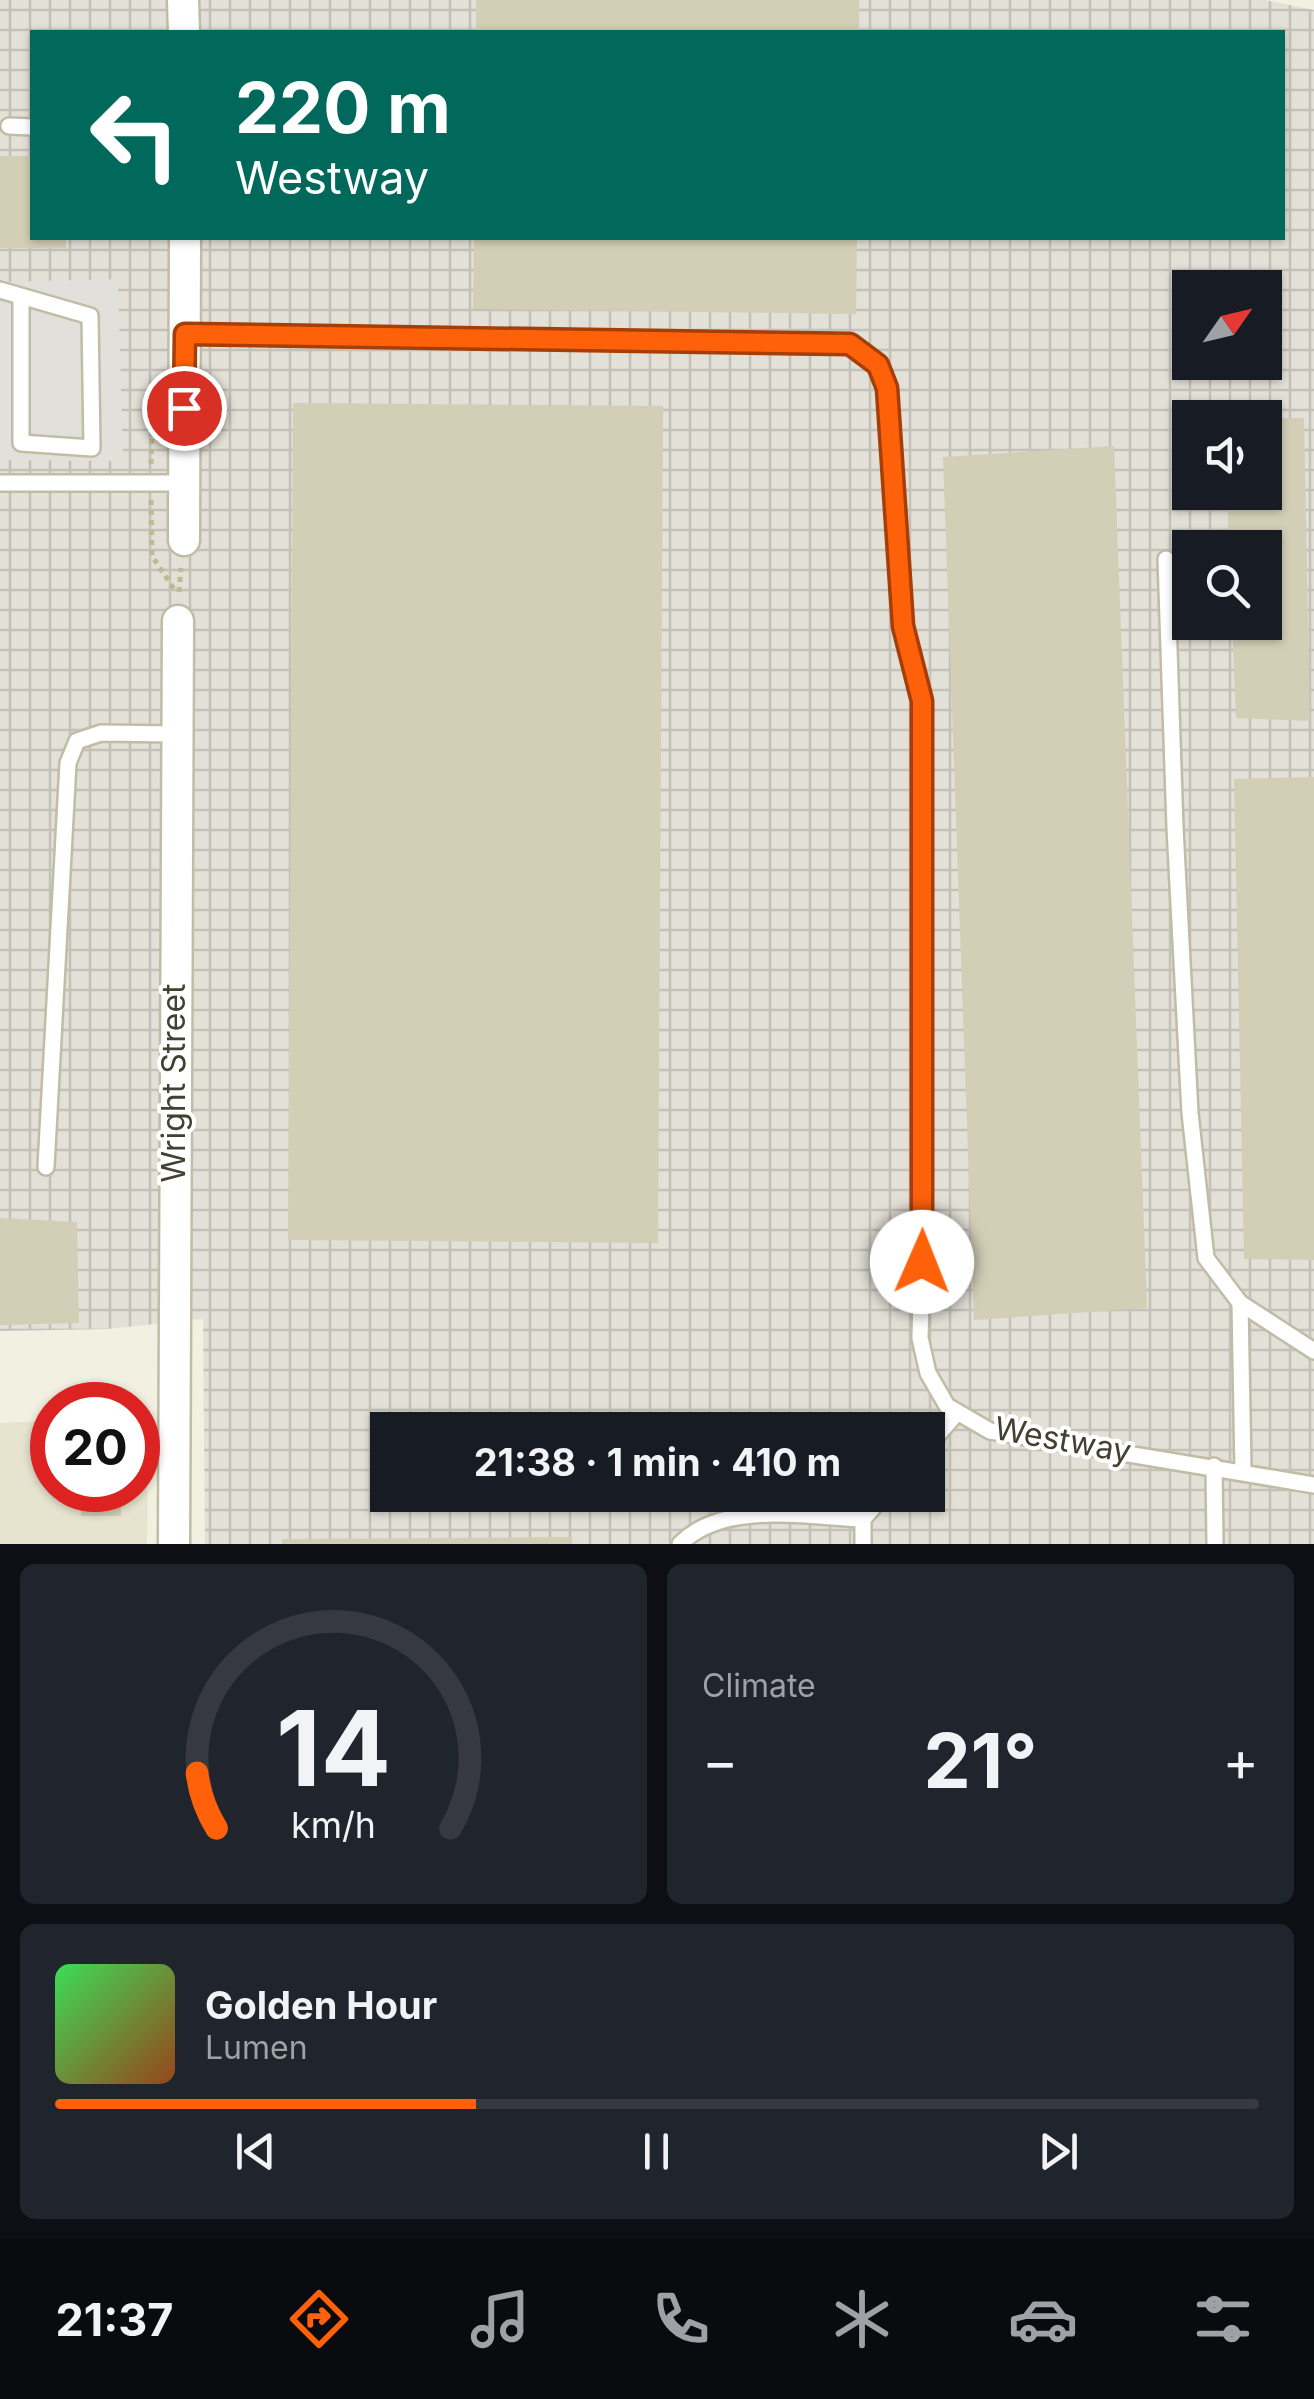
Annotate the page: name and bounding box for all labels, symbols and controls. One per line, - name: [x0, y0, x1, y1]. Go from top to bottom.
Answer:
- text: 220 m: [235, 65, 451, 150]
- icon: left: [70, 70, 200, 200]
- text: Westway: [235, 150, 429, 205]
- north arrow: [1172, 270, 1282, 380]
- map controls: [1172, 270, 1282, 640]
- pin: [142, 366, 227, 451]
- icon: arrive: [157, 381, 212, 436]
- button: sound: [1172, 400, 1282, 510]
- button: search: [1172, 530, 1282, 640]
- street label: Wright Street: [154, 983, 193, 1183]
- position arrow: [870, 1210, 974, 1314]
- speed limit sign: 20: [30, 1382, 160, 1512]
- street label: Westway: [992, 1408, 1134, 1471]
- text: 21:38 · 1 min · 410 m: [474, 1439, 841, 1485]
- text: Climate: [702, 1666, 816, 1705]
- text: 14: [276, 1685, 391, 1811]
- text: 21°: [923, 1715, 1038, 1806]
- text: −: [702, 1728, 738, 1794]
- text: +: [1223, 1728, 1259, 1794]
- text: km/h: [291, 1803, 376, 1847]
- text: Golden Hour: [205, 1982, 437, 2028]
- text: Lumen: [205, 2028, 308, 2067]
- icon: previous: [228, 2124, 283, 2179]
- icon: pause: [629, 2124, 684, 2179]
- icon: next: [1031, 2124, 1086, 2179]
- icon: directions: [284, 2284, 354, 2354]
- icon: music: [465, 2284, 535, 2354]
- icon: phone: [646, 2284, 716, 2354]
- icon: climate: [827, 2284, 897, 2354]
- icon: car: [1008, 2284, 1078, 2354]
- icon: filters: [1188, 2284, 1258, 2354]
- text: 21:37: [55, 2292, 173, 2347]

